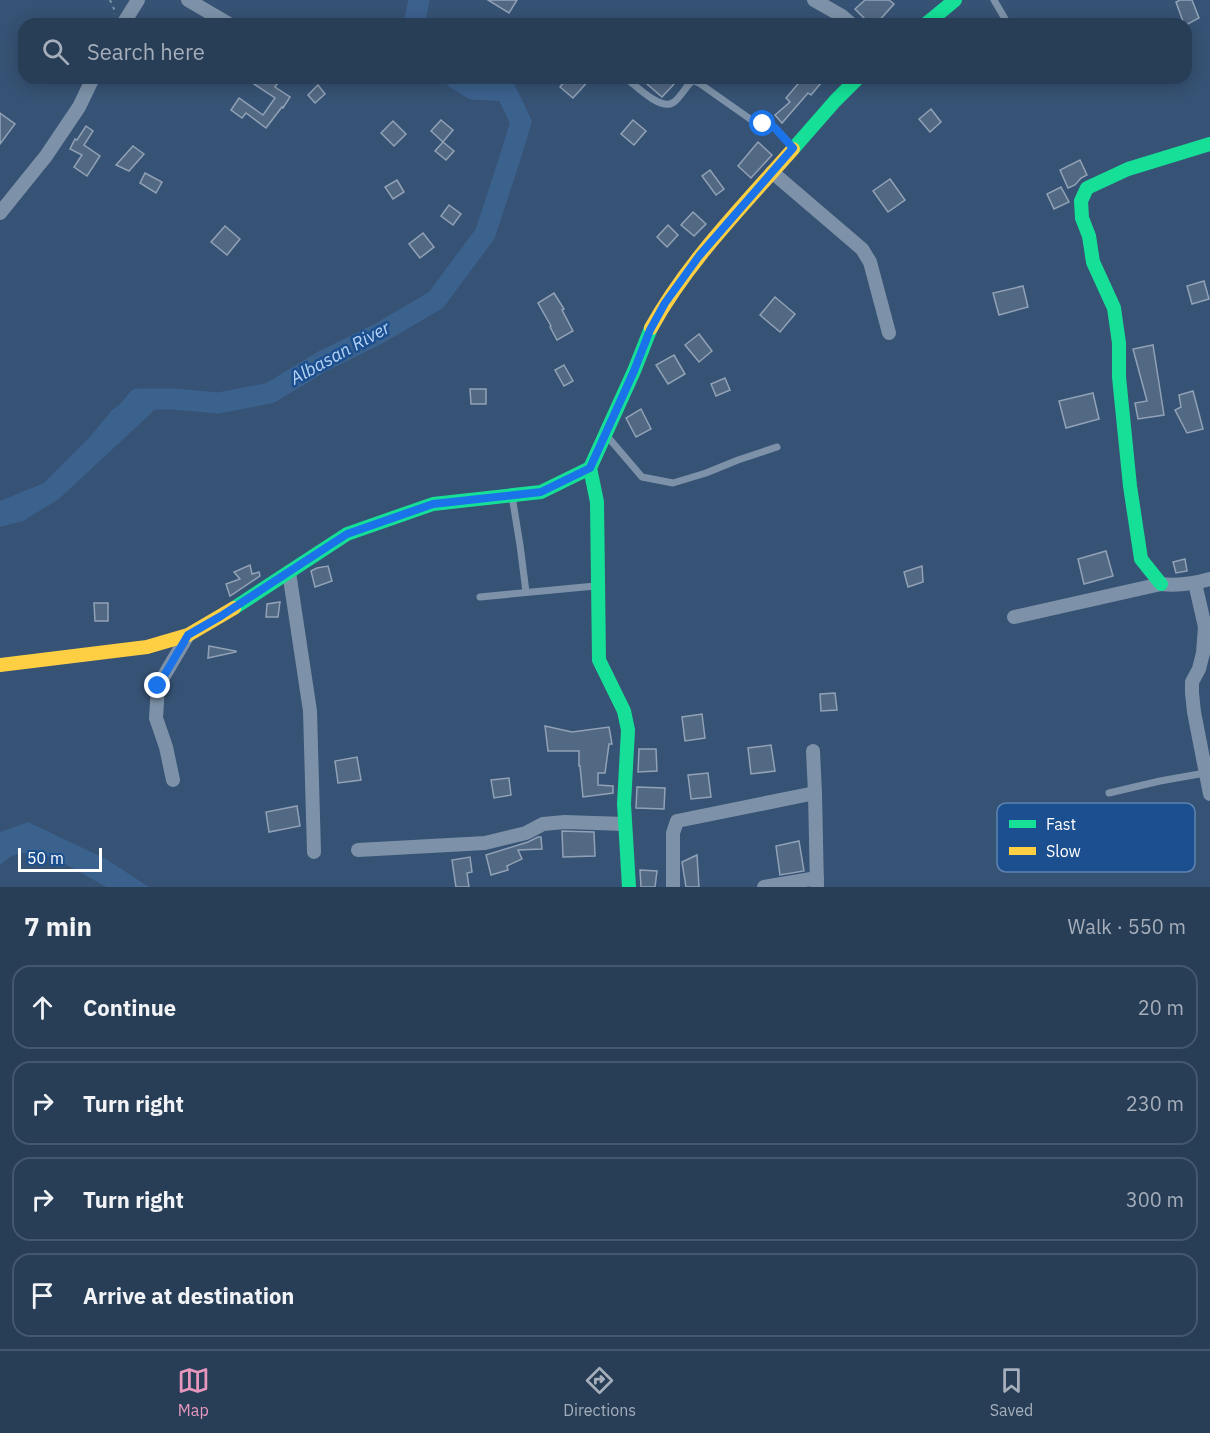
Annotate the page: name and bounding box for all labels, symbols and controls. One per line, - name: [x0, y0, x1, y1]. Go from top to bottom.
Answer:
- search box: [18, 18, 1192, 84]
- icon: search: [39, 35, 72, 68]
- text: Search here: [87, 37, 205, 66]
- route start: [749, 110, 775, 136]
- water label: Albasan River: [285, 316, 394, 390]
- route end: [144, 672, 170, 698]
- legend: [997, 803, 1195, 872]
- text: Fast: [1046, 814, 1076, 834]
- text: Slow: [1046, 841, 1081, 861]
- scale bar: [18, 845, 102, 872]
- text: 50 m: [27, 848, 64, 868]
- text: 7 min: [24, 909, 92, 943]
- text: Walk · 550 m: [1068, 913, 1186, 940]
- icon: ahead: [26, 991, 59, 1024]
- text: Continue: [83, 993, 176, 1022]
- text: 20 m: [1138, 994, 1184, 1021]
- icon: right: [26, 1087, 59, 1120]
- text: Turn right: [83, 1089, 184, 1118]
- text: 230 m: [1126, 1090, 1184, 1117]
- icon: right: [26, 1183, 59, 1216]
- text: Turn right: [83, 1185, 184, 1214]
- text: 300 m: [1126, 1186, 1184, 1213]
- icon: arrive: [26, 1279, 59, 1312]
- text: Arrive at destination: [83, 1281, 294, 1310]
- tab: Map: [177, 1364, 210, 1420]
- tab: Directions: [563, 1364, 636, 1420]
- tab: Saved: [990, 1364, 1033, 1420]

